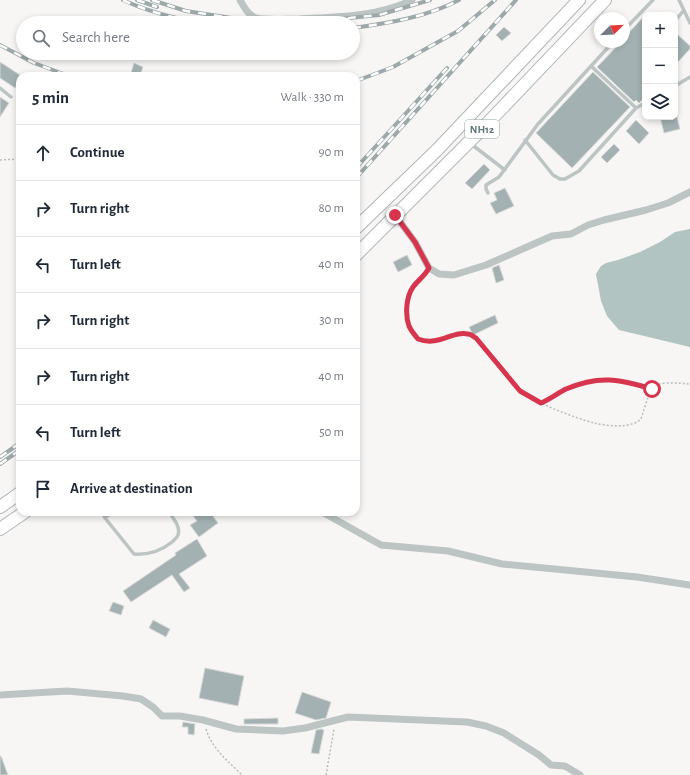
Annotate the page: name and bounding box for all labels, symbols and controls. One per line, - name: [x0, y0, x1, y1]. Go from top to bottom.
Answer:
- north arrow: [594, 12, 630, 48]
- map controls: [642, 12, 678, 120]
- button: +: [642, 12, 678, 48]
- search box: [16, 16, 360, 60]
- icon: search: [30, 27, 52, 49]
- text: Search here: [62, 30, 130, 45]
- button: −: [642, 48, 678, 84]
- button: layers: [642, 84, 678, 120]
- text: 5 min: [32, 89, 69, 106]
- text: Walk · 330 m: [281, 91, 344, 104]
- road number: NH12: [465, 120, 499, 138]
- icon: ahead: [32, 142, 54, 164]
- text: Continue: [70, 145, 125, 160]
- text: 90 m: [318, 146, 344, 159]
- icon: right: [32, 198, 54, 220]
- text: Turn right: [70, 201, 129, 216]
- text: 80 m: [318, 202, 344, 215]
- route end: [386, 206, 404, 224]
- icon: left: [32, 254, 54, 276]
- text: Turn left: [70, 257, 121, 272]
- text: 40 m: [318, 258, 344, 271]
- icon: right: [32, 310, 54, 332]
- text: Turn right: [70, 313, 129, 328]
- text: 30 m: [319, 314, 344, 327]
- icon: right: [32, 366, 54, 388]
- text: Turn right: [70, 369, 129, 384]
- text: 40 m: [318, 370, 344, 383]
- route start: [643, 380, 661, 398]
- icon: left: [32, 422, 54, 444]
- text: Turn left: [70, 425, 121, 440]
- text: 50 m: [319, 426, 344, 439]
- icon: arrive: [32, 478, 54, 500]
- text: Arrive at destination: [70, 481, 193, 496]

